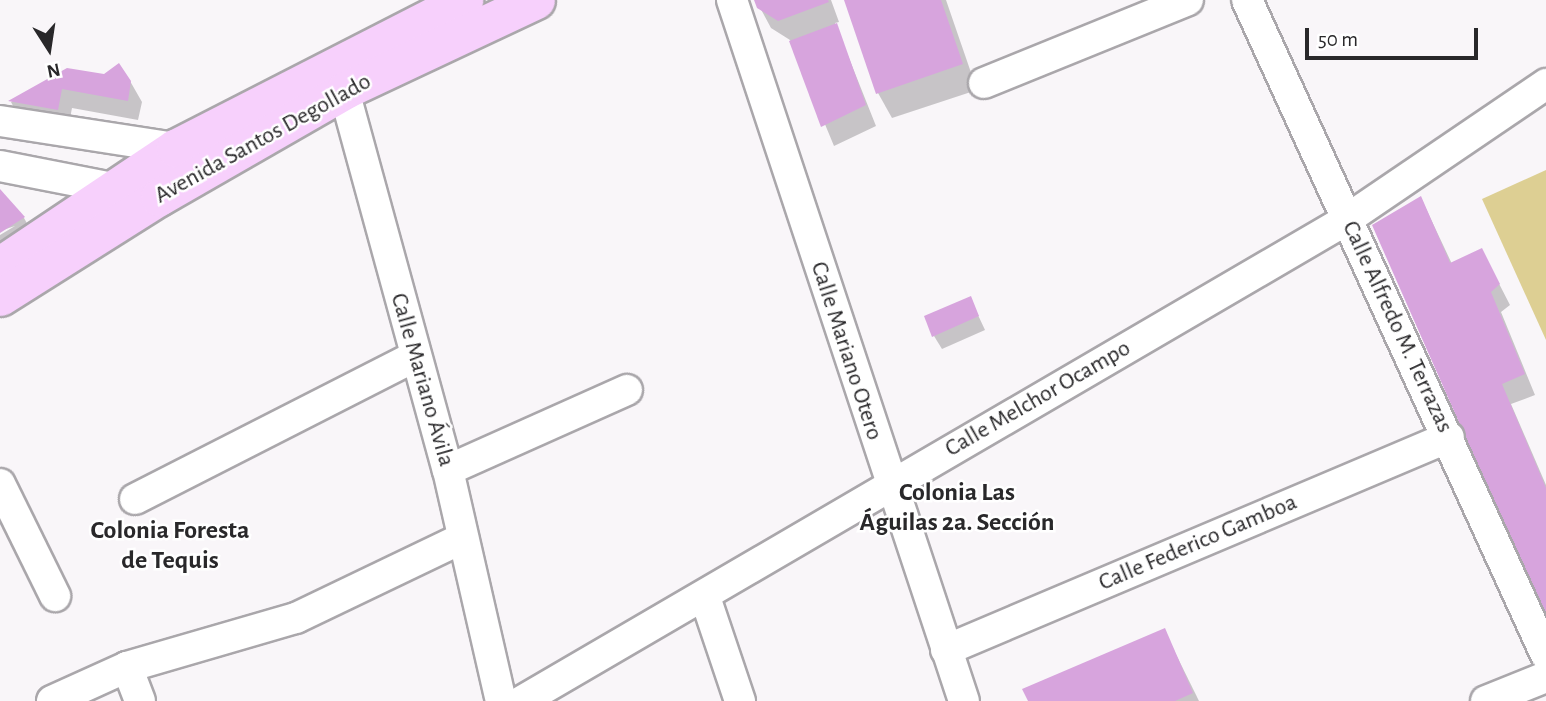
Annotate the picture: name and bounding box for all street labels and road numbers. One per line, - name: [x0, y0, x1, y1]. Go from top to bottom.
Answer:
- street label: Avenida Santos Degollado: [150, 68, 376, 210]
- street label: Calle Alfredo M. Terrazas: [1335, 217, 1459, 437]
- street label: Calle Mariano Otero: [804, 258, 888, 444]
- street label: Calle Mariano Ávila: [383, 290, 461, 470]
- street label: Calle Melchor Ocampo: [940, 334, 1136, 464]
- street label: Calle Federico Gamboa: [1095, 488, 1301, 598]

